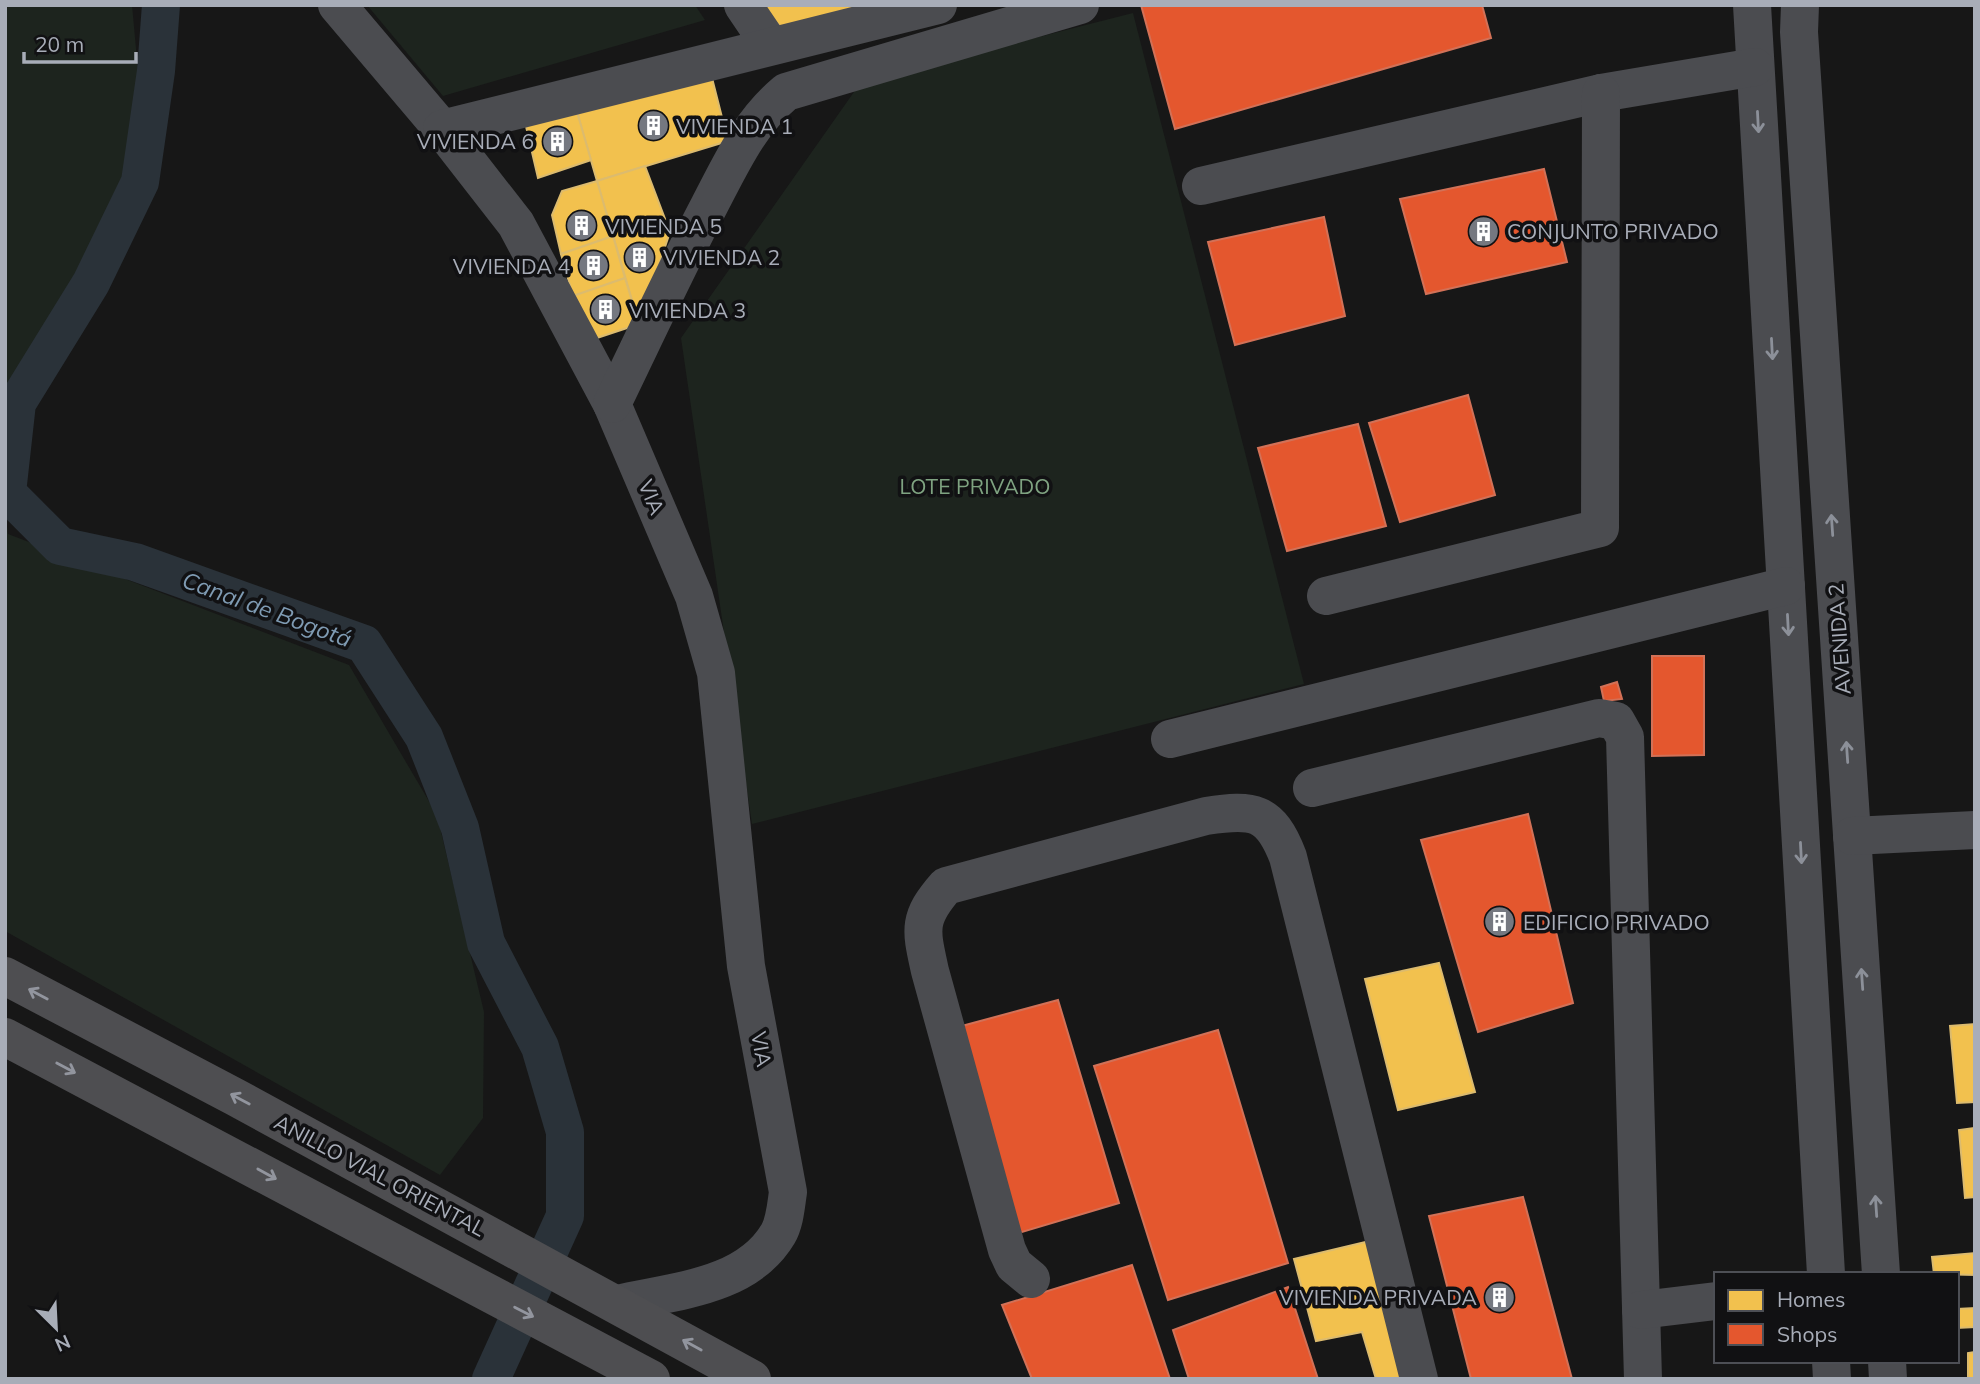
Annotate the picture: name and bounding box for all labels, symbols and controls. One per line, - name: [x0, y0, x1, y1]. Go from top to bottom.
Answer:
- scale bar: [24, 21, 136, 65]
- text: 20 m: [35, 31, 84, 57]
- building icon: VIVIENDA 1: [636, 109, 670, 143]
- one-way arrow: [1752, 111, 1765, 134]
- place label: VIVIENDA 1: [676, 113, 793, 139]
- building icon: VIVIENDA 6: [540, 124, 574, 158]
- place label: VIVIENDA 6: [417, 128, 534, 154]
- building icon: VIVIENDA 5: [565, 209, 599, 243]
- place label: VIVIENDA 5: [605, 213, 722, 239]
- building icon: CONJUNTO PRIVADO: [1467, 214, 1501, 248]
- place label: CONJUNTO PRIVADO: [1507, 218, 1719, 244]
- building icon: VIVIENDA 2: [623, 240, 657, 274]
- place label: VIVIENDA 2: [663, 244, 780, 270]
- building icon: VIVIENDA 4: [576, 249, 610, 283]
- place label: VIVIENDA 4: [453, 253, 570, 279]
- building icon: VIVIENDA 3: [589, 293, 623, 327]
- place label: VIVIENDA 3: [629, 297, 746, 323]
- one-way arrow: [1765, 338, 1778, 361]
- park label: LOTE PRIVADO: [900, 473, 1050, 499]
- street label: VIA: [633, 476, 671, 519]
- one-way arrow: [1825, 514, 1838, 536]
- water label: Canal de Bogotá: [179, 565, 356, 653]
- street label: AVENIDA 2: [1822, 583, 1856, 695]
- one-way arrow: [1782, 614, 1795, 636]
- one-way arrow: [1840, 741, 1853, 763]
- one-way arrow: [1795, 841, 1808, 864]
- building icon: EDIFICIO PRIVADO: [1483, 905, 1517, 939]
- place label: EDIFICIO PRIVADO: [1523, 909, 1710, 935]
- one-way arrow: [1855, 967, 1868, 990]
- one-way arrow: [28, 986, 49, 1000]
- street label: VIA: [746, 1029, 778, 1069]
- one-way arrow: [55, 1062, 76, 1076]
- one-way arrow: [230, 1092, 250, 1106]
- street label: ANILLO VIAL ORIENTAL: [270, 1108, 490, 1242]
- one-way arrow: [257, 1167, 277, 1181]
- one-way arrow: [1870, 1194, 1883, 1217]
- legend: [1714, 1272, 1959, 1363]
- building icon: VIVIENDA PRIVADA: [1483, 1280, 1517, 1314]
- place label: VIVIENDA PRIVADA: [1279, 1284, 1478, 1310]
- text: Homes: [1777, 1286, 1845, 1312]
- north arrow: [21, 1293, 91, 1363]
- one-way arrow: [513, 1306, 534, 1320]
- text: Shops: [1777, 1321, 1837, 1347]
- text: N: [51, 1330, 74, 1357]
- one-way arrow: [682, 1338, 703, 1351]

